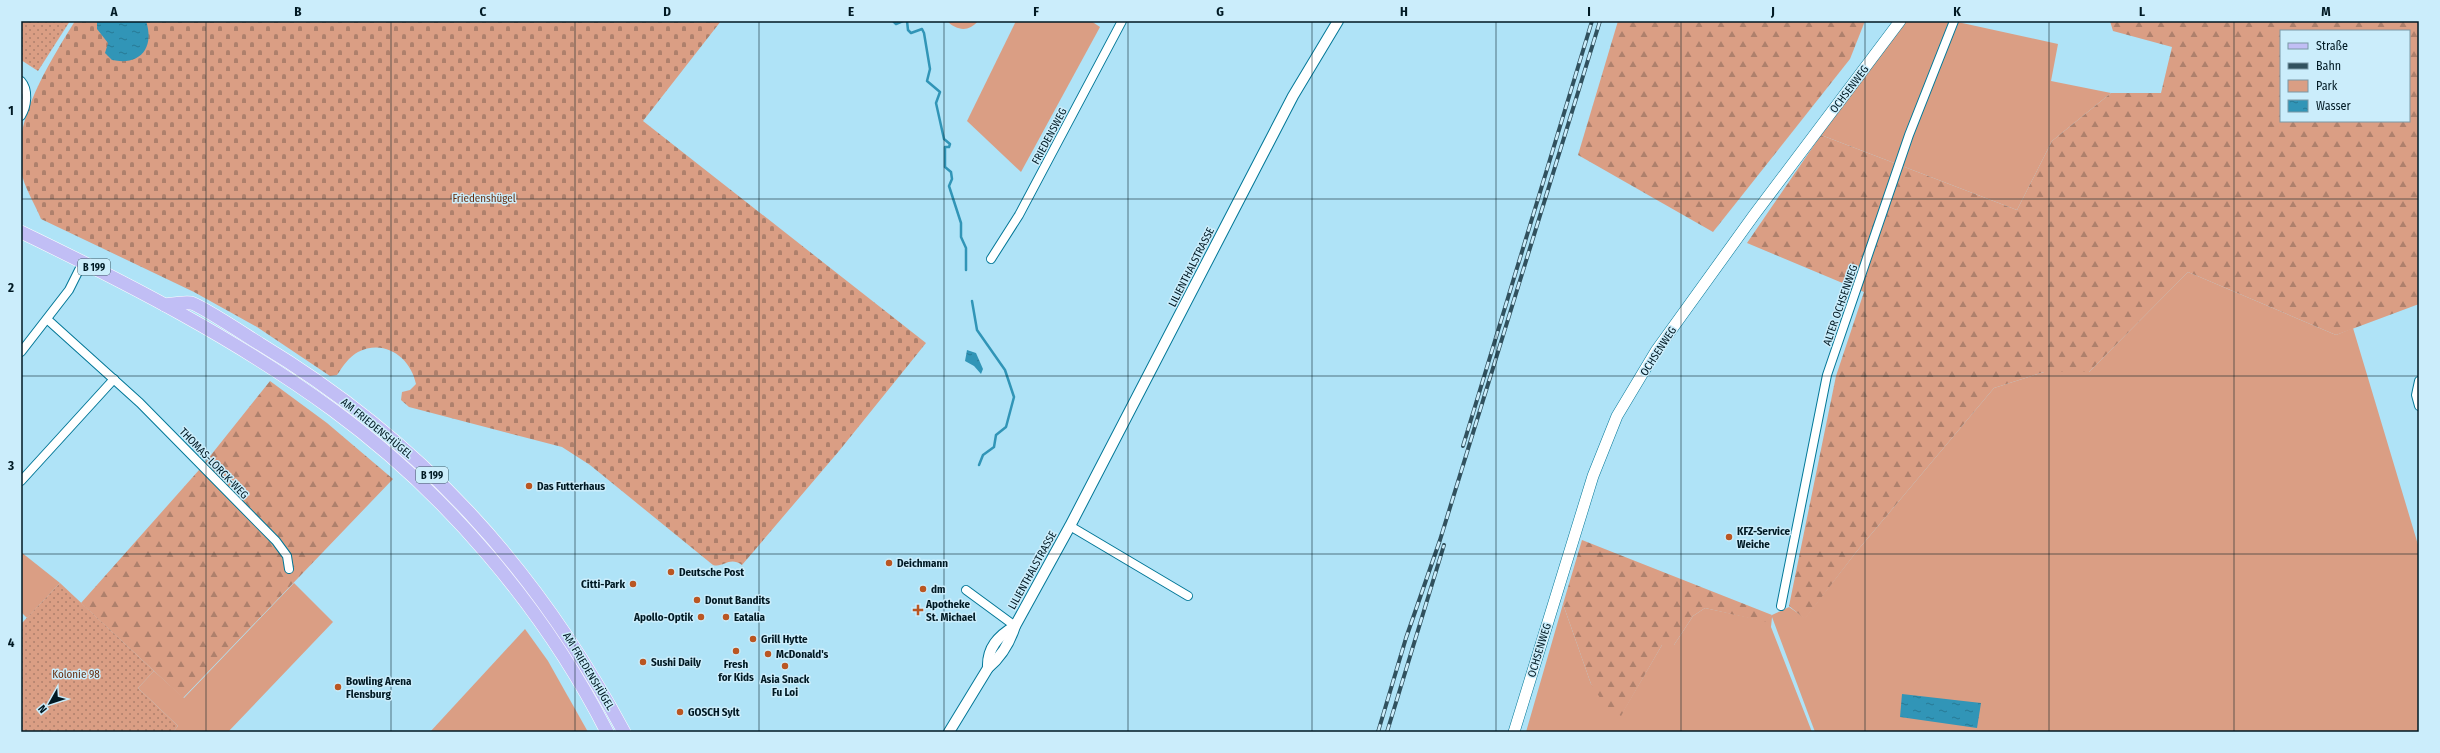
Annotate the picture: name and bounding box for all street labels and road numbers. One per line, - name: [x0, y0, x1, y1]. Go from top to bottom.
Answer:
- street label: OCHSENWEG: [1827, 63, 1871, 116]
- street label: FRIEDENSWEG: [1029, 106, 1070, 167]
- street label: LILIENTHALSTRASSE: [1166, 225, 1217, 309]
- road number: B 199: [78, 259, 110, 275]
- street label: ALTER OCHSENWEG: [1821, 263, 1860, 347]
- street label: OCHSENWEG: [1638, 324, 1679, 378]
- street label: AM FRIEDENSHÜGEL: [338, 396, 415, 461]
- street label: THOMAS-LORCK-WEG: [176, 425, 251, 502]
- road number: B 199: [416, 467, 448, 483]
- street label: LILIENTHALSTRASSE: [1006, 529, 1059, 612]
- street label: OCHSENWEG: [1525, 621, 1554, 679]
- street label: AM FRIEDENSHÜGEL: [560, 630, 617, 713]

